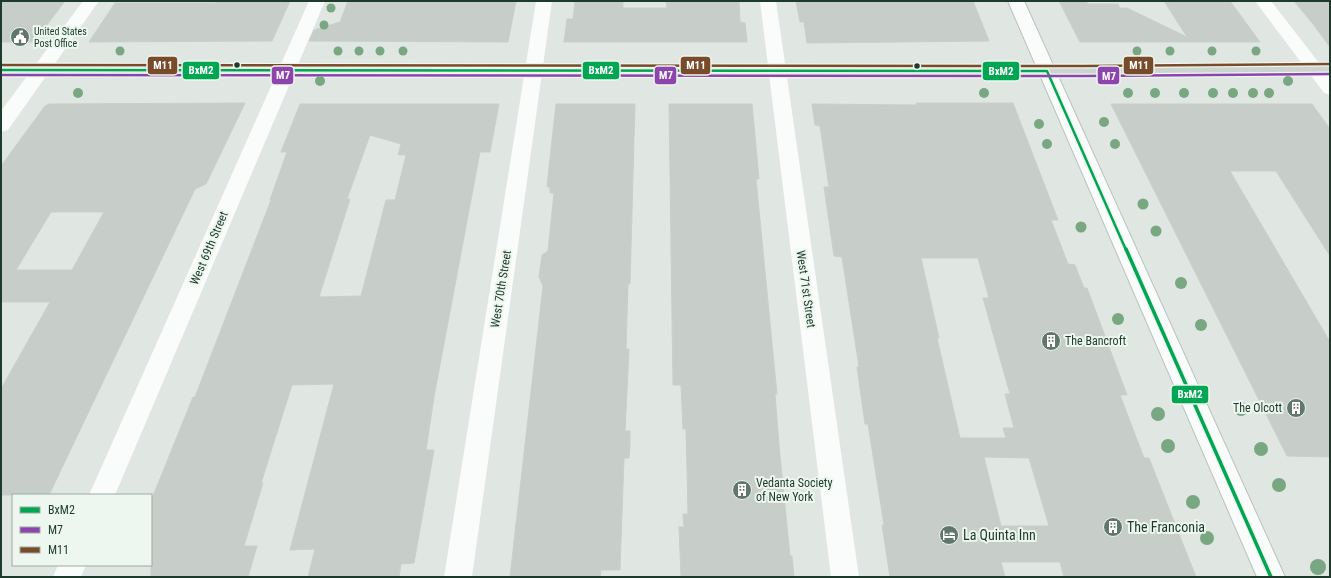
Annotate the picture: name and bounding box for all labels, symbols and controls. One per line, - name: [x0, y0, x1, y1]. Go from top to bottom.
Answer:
- public building icon: United States Post Office: [9, 26, 31, 48]
- place label: United States Post Office: [34, 26, 87, 49]
- line badge: M11: [147, 56, 178, 75]
- line badge: M11: [680, 56, 711, 75]
- line badge: M11: [1123, 56, 1154, 75]
- text: M11: [153, 59, 173, 72]
- text: M11: [686, 59, 706, 72]
- text: M11: [1129, 59, 1149, 72]
- unlabelled marker: [232, 60, 242, 70]
- line badge: BxM2: [182, 61, 220, 80]
- line badge: BxM2: [582, 61, 620, 80]
- unlabelled marker: [912, 61, 922, 71]
- line badge: BxM2: [982, 61, 1020, 81]
- text: BxM2: [188, 64, 214, 77]
- text: BxM2: [588, 64, 614, 77]
- text: BxM2: [988, 65, 1014, 78]
- line badge: M7: [271, 66, 294, 85]
- line badge: M7: [654, 66, 677, 85]
- line badge: M7: [1097, 66, 1120, 85]
- text: M7: [276, 69, 290, 82]
- text: M7: [659, 69, 673, 82]
- text: M7: [1102, 70, 1116, 83]
- street label: West 69th Street: [187, 209, 231, 287]
- street label: West 70th Street: [488, 249, 514, 329]
- street label: West 71st Street: [794, 249, 818, 329]
- building icon: The Bancroft: [1040, 330, 1062, 352]
- place label: The Bancroft: [1065, 334, 1126, 348]
- line badge: BxM2: [1171, 385, 1209, 404]
- text: BxM2: [1177, 388, 1203, 401]
- building icon: The Olcott: [1285, 397, 1307, 419]
- place label: The Olcott: [1233, 401, 1282, 415]
- place label: Vedanta Society of New York: [756, 476, 832, 504]
- building icon: Vedanta Society of New York: [731, 479, 753, 501]
- legend: [12, 494, 152, 566]
- text: BxM2: [48, 503, 75, 517]
- building icon: The Franconia: [1102, 516, 1124, 538]
- place label: The Franconia: [1127, 519, 1205, 535]
- text: M7: [48, 523, 63, 537]
- hotel icon: La Quinta Inn: [938, 524, 960, 546]
- place label: La Quinta Inn: [963, 527, 1036, 543]
- text: M11: [48, 543, 69, 557]

